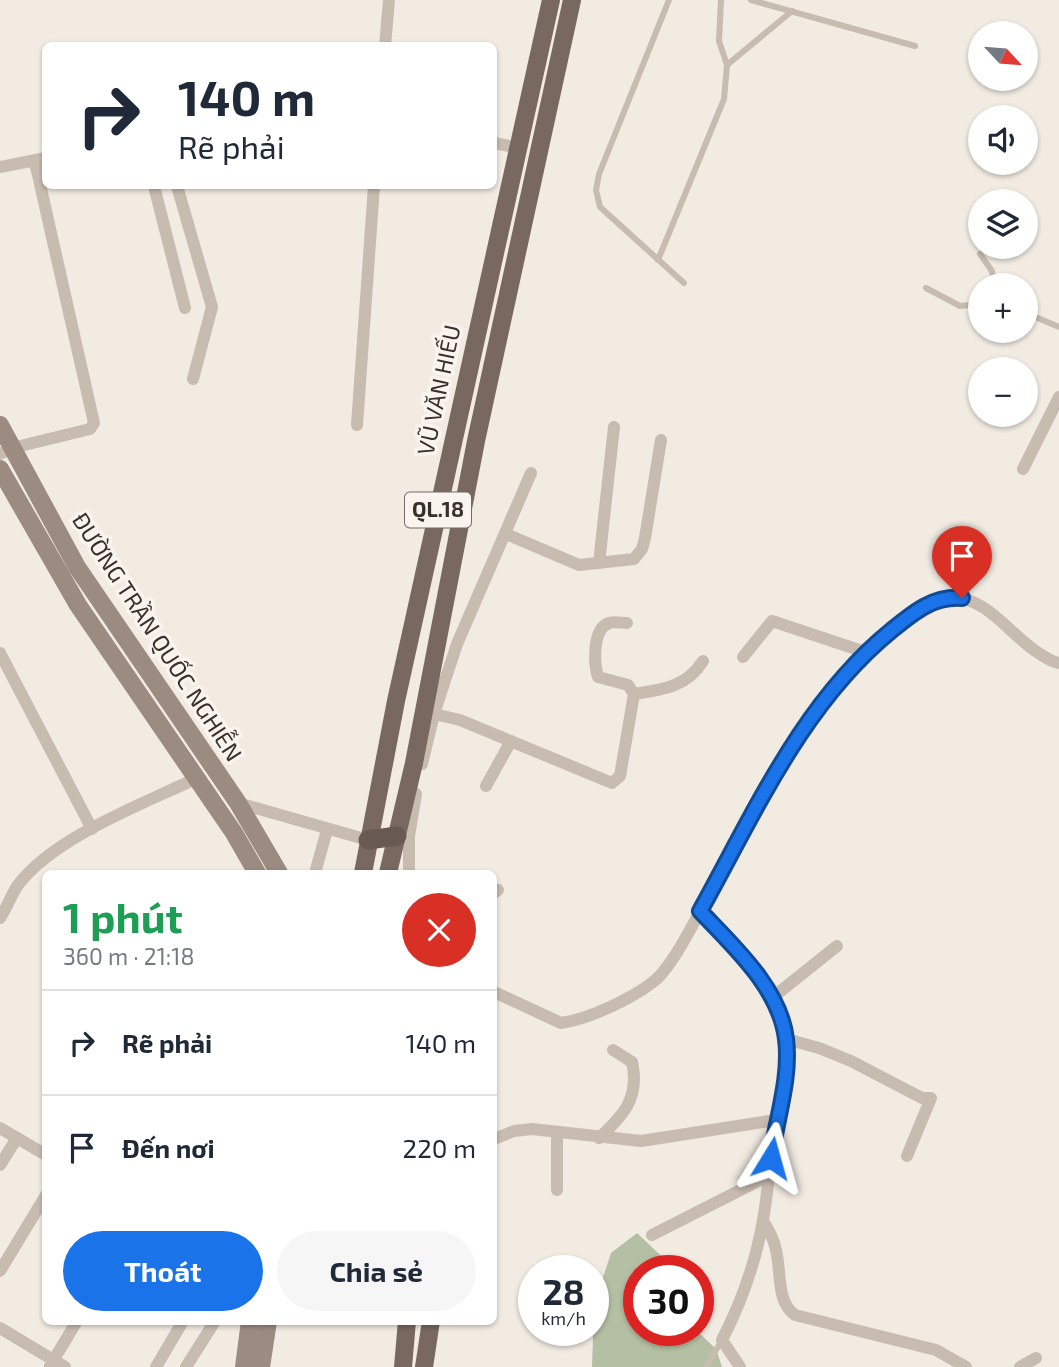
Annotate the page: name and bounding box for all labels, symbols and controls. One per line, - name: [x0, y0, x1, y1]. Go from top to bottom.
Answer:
- north arrow: [968, 21, 1038, 91]
- map controls: [968, 21, 1038, 427]
- text: 140 m: [178, 67, 315, 126]
- icon: right: [63, 70, 154, 161]
- button: sound: [968, 105, 1038, 175]
- text: Rẽ phải: [178, 127, 285, 165]
- button: layers: [968, 189, 1038, 259]
- button: +: [968, 273, 1038, 343]
- street label: VŨ VĂN HIẾU: [409, 322, 465, 457]
- button: −: [968, 357, 1038, 427]
- road number: QL.18: [405, 492, 471, 528]
- street label: ĐƯỜNG TRẦN QUỐC NGHIỄN: [67, 506, 250, 766]
- pin: [932, 526, 992, 598]
- icon: arrive: [943, 537, 981, 575]
- text: 1 phút: [63, 891, 183, 941]
- button: close: [402, 893, 476, 967]
- text: 360 m · 21:18: [63, 942, 194, 970]
- icon: right: [63, 1024, 101, 1062]
- text: Rẽ phải: [122, 1027, 212, 1058]
- text: 140 m: [405, 1027, 476, 1058]
- position arrow: [734, 1121, 808, 1195]
- icon: arrive: [63, 1129, 101, 1167]
- text: Đến nơi: [122, 1132, 215, 1163]
- text: 220 m: [403, 1132, 476, 1163]
- button: Thoát: [63, 1231, 263, 1311]
- button: Chia sẻ: [277, 1231, 476, 1311]
- speed limit sign: 30: [623, 1255, 714, 1346]
- text: 28: [542, 1270, 585, 1312]
- text: km/h: [541, 1307, 586, 1329]

